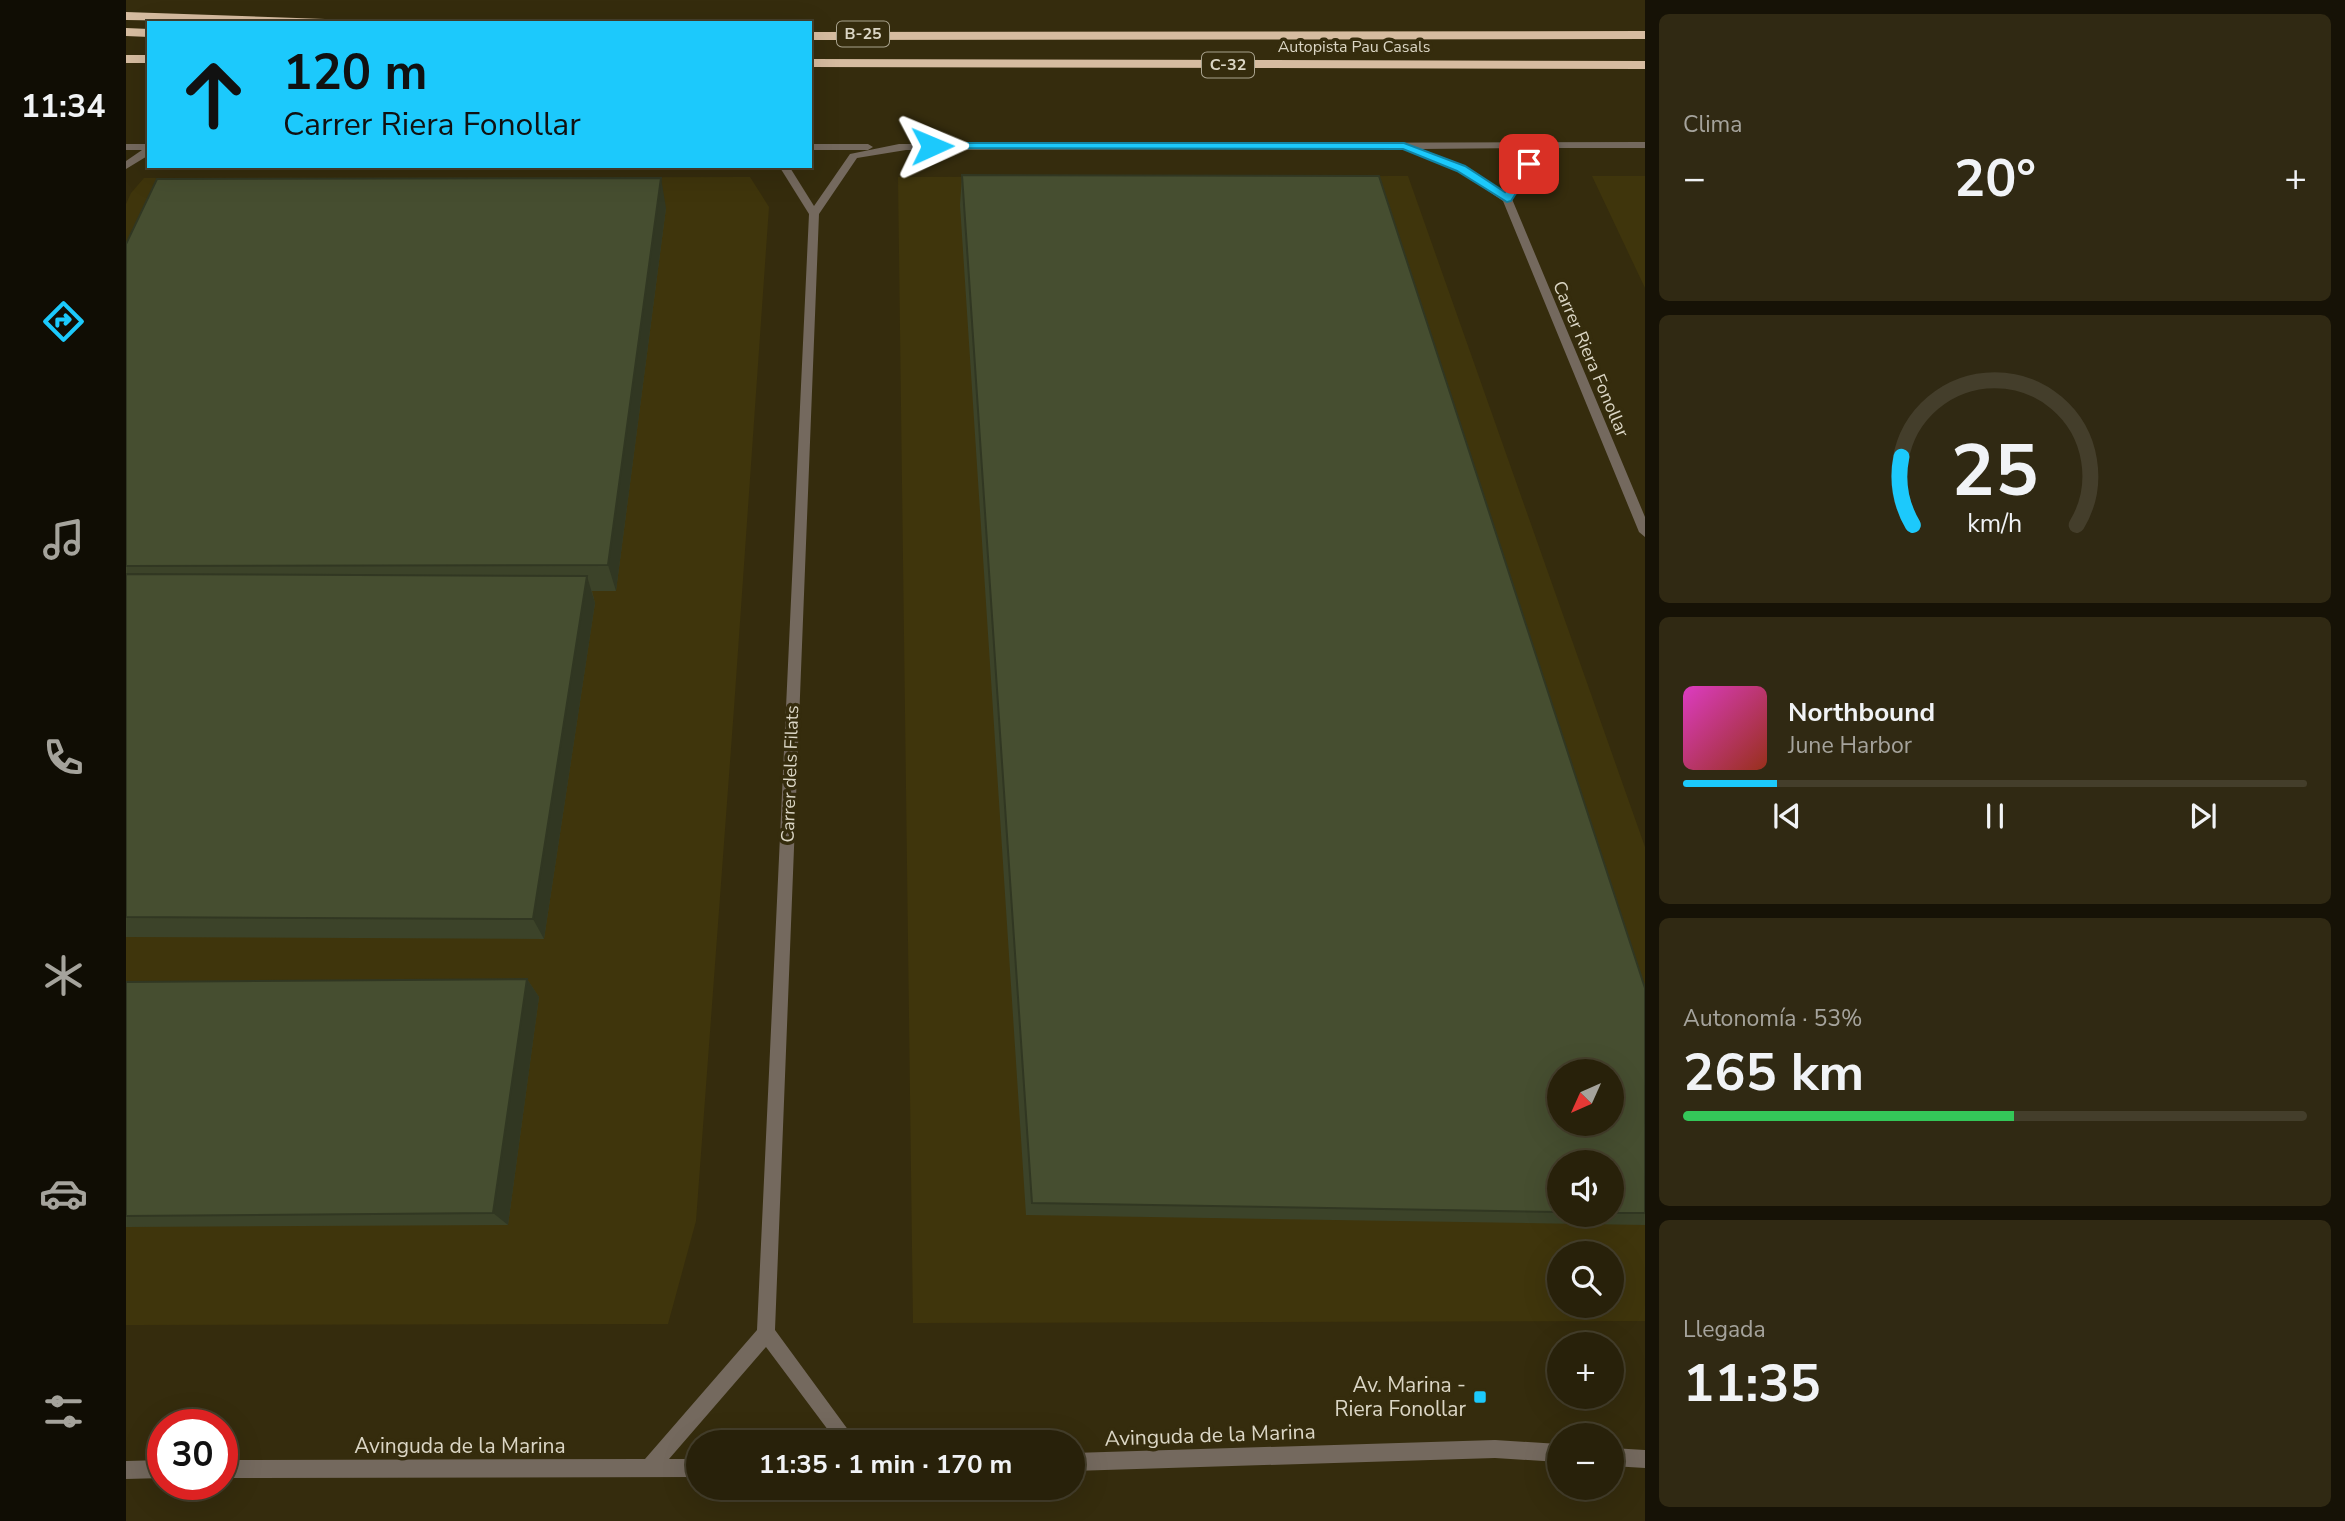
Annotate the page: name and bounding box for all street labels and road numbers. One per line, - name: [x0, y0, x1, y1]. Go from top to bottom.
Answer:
- road number: B-25: [837, 22, 889, 46]
- street label: Autopista Pau Casals: [1278, 36, 1430, 58]
- road number: C-32: [1202, 53, 1254, 78]
- street label: Carrer Riera Fonollar: [1547, 277, 1635, 441]
- street label: Carrer dels Filats: [776, 705, 804, 843]
- street label: Avinguda de la Marina: [1104, 1417, 1316, 1453]
- street label: Avinguda de la Marina: [354, 1432, 566, 1460]

